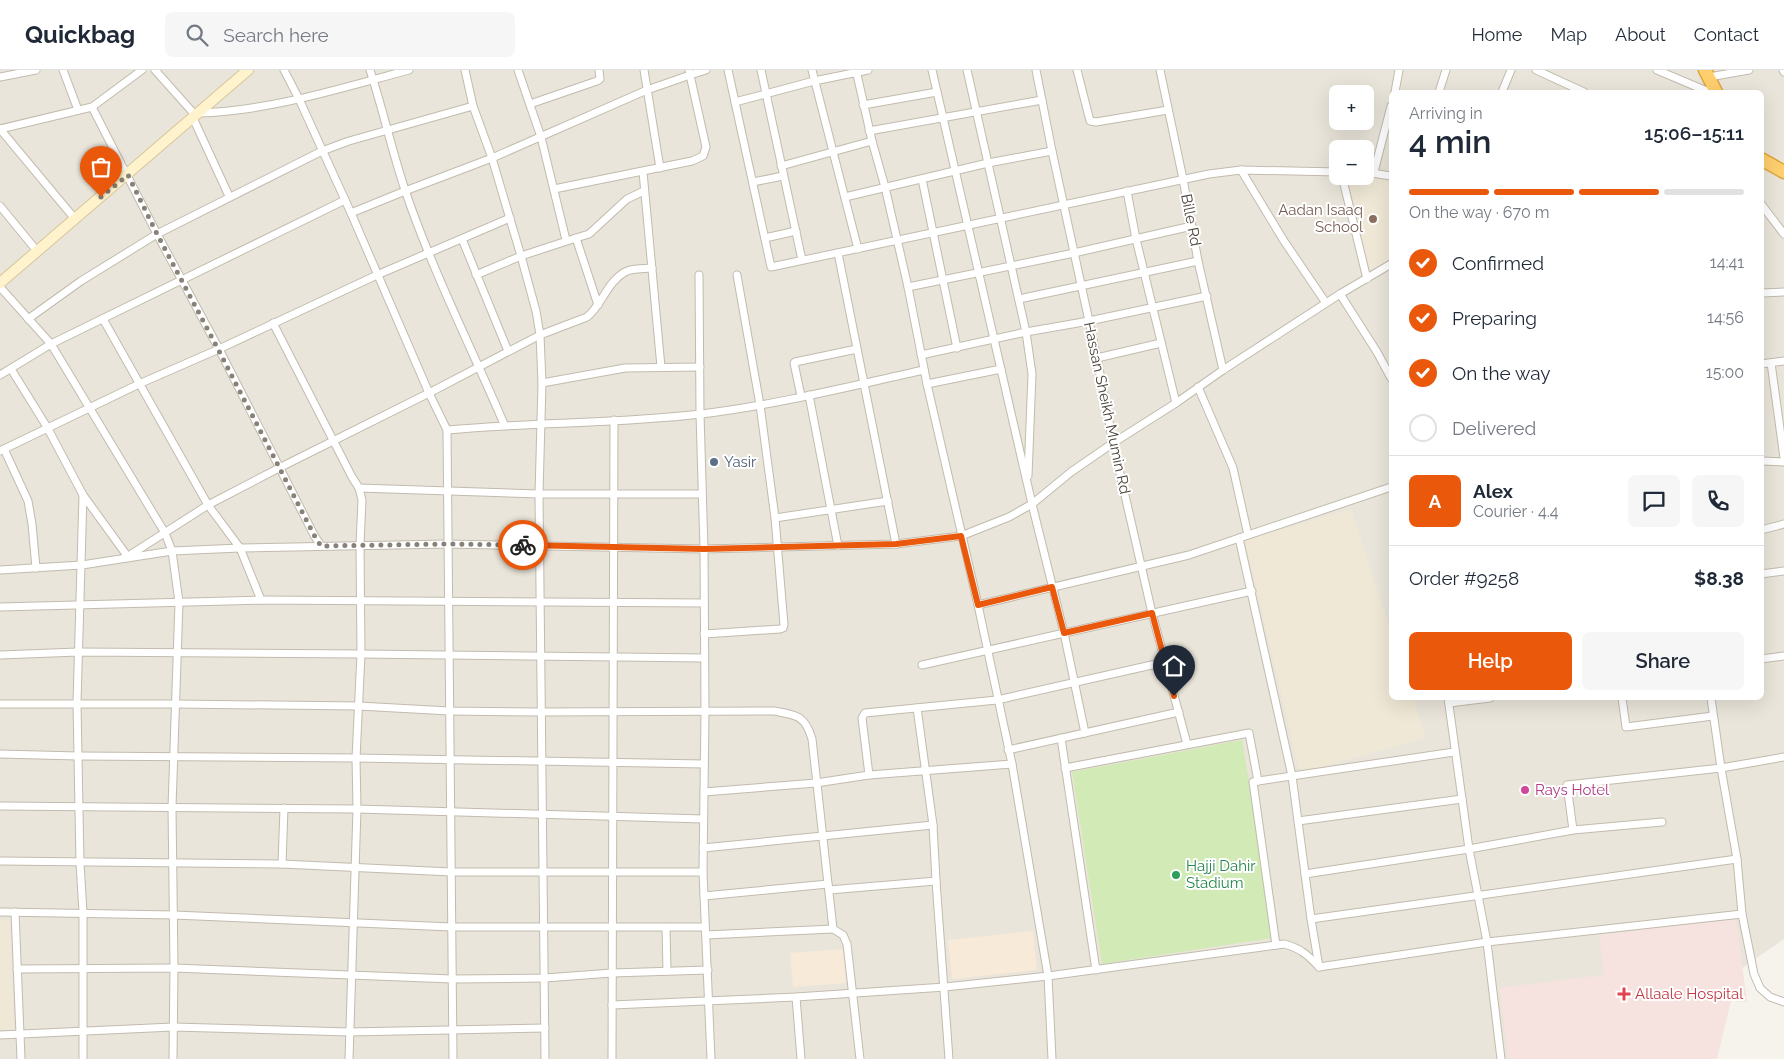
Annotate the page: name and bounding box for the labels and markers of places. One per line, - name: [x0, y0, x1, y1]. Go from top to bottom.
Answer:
- pin: [80, 146, 122, 197]
- place label: Aadan Isaaq School: [1278, 201, 1364, 236]
- marker: Aadan Isaaq School: [1367, 213, 1379, 225]
- place label: Yasir: [724, 453, 757, 471]
- marker: Yasir: [708, 456, 720, 468]
- pin: [1153, 645, 1195, 696]
- place label: Rays Hotel: [1535, 781, 1610, 799]
- marker: Rays Hotel: [1519, 784, 1531, 796]
- place label: Hajji Dahir Stadium: [1186, 857, 1256, 892]
- marker: Hajji Dahir Stadium: [1170, 869, 1182, 881]
- place label: Allaale Hospital: [1635, 985, 1744, 1003]
- marker: Allaale Hospital: [1617, 987, 1631, 1001]

